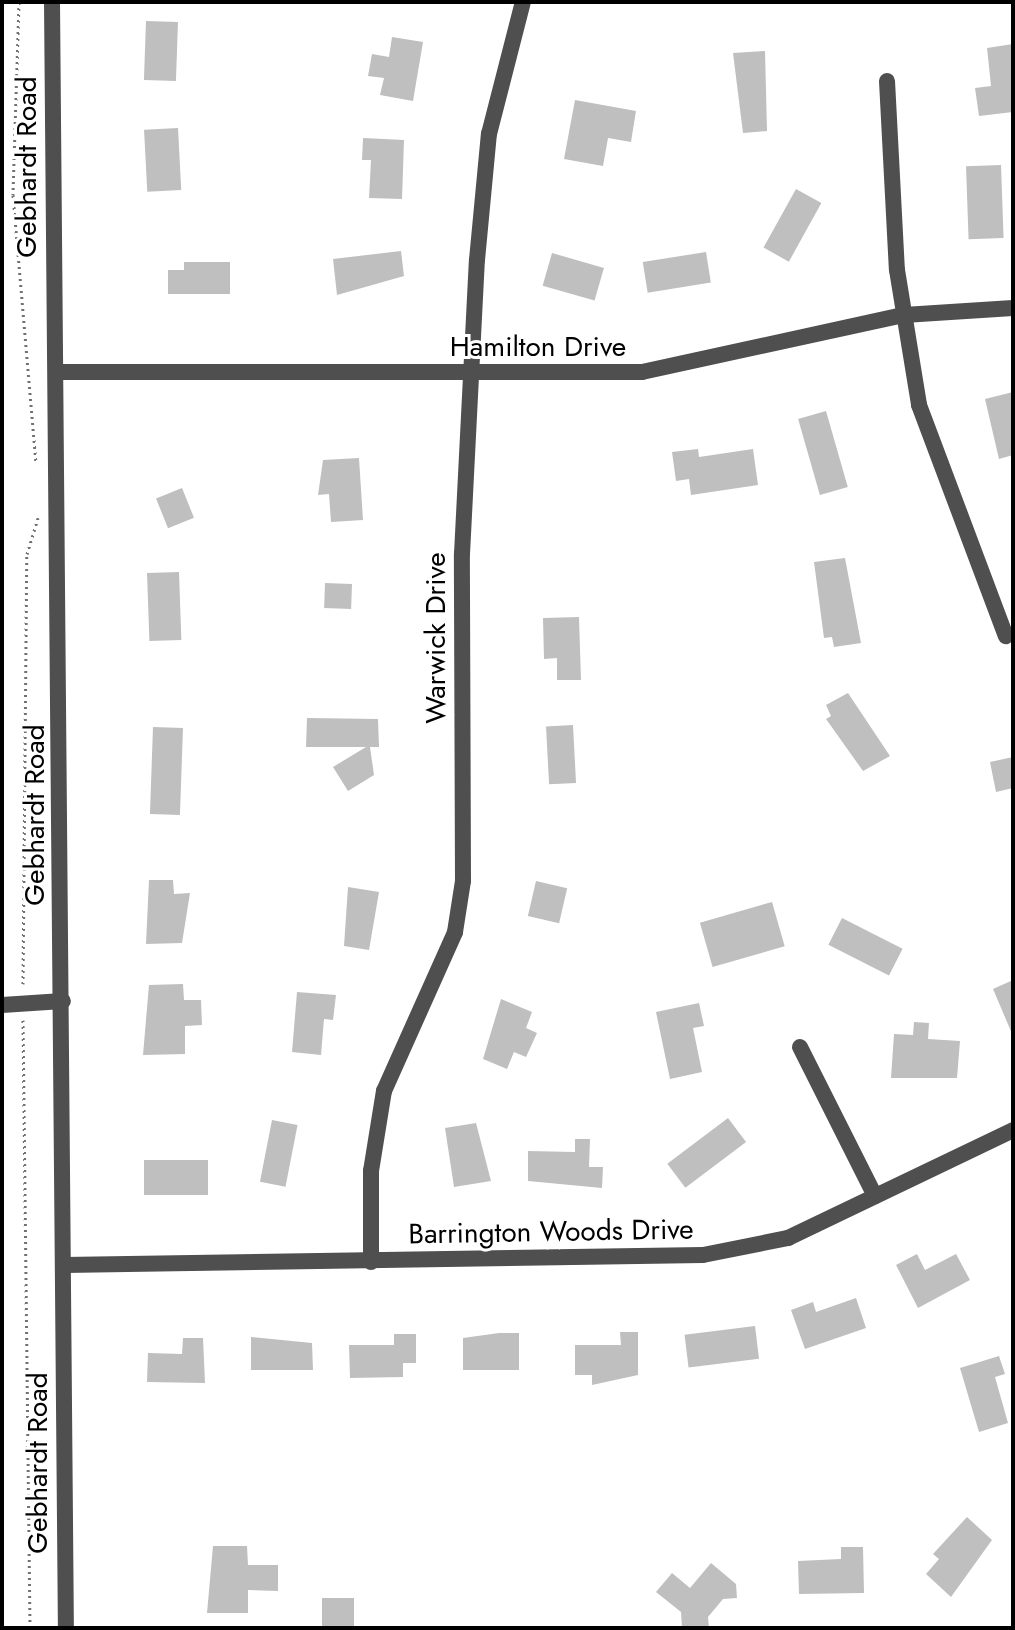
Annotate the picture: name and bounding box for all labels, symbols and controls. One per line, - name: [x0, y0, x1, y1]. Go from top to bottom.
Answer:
- street label: Gebhardt Road: [10, 76, 44, 258]
- street label: Hamilton Drive: [450, 330, 626, 364]
- street label: Warwick Drive: [419, 552, 453, 724]
- street label: Gebhardt Road: [18, 724, 52, 906]
- street label: Barrington Woods Drive: [408, 1213, 694, 1251]
- street label: Gebhardt Road: [21, 1372, 55, 1554]

